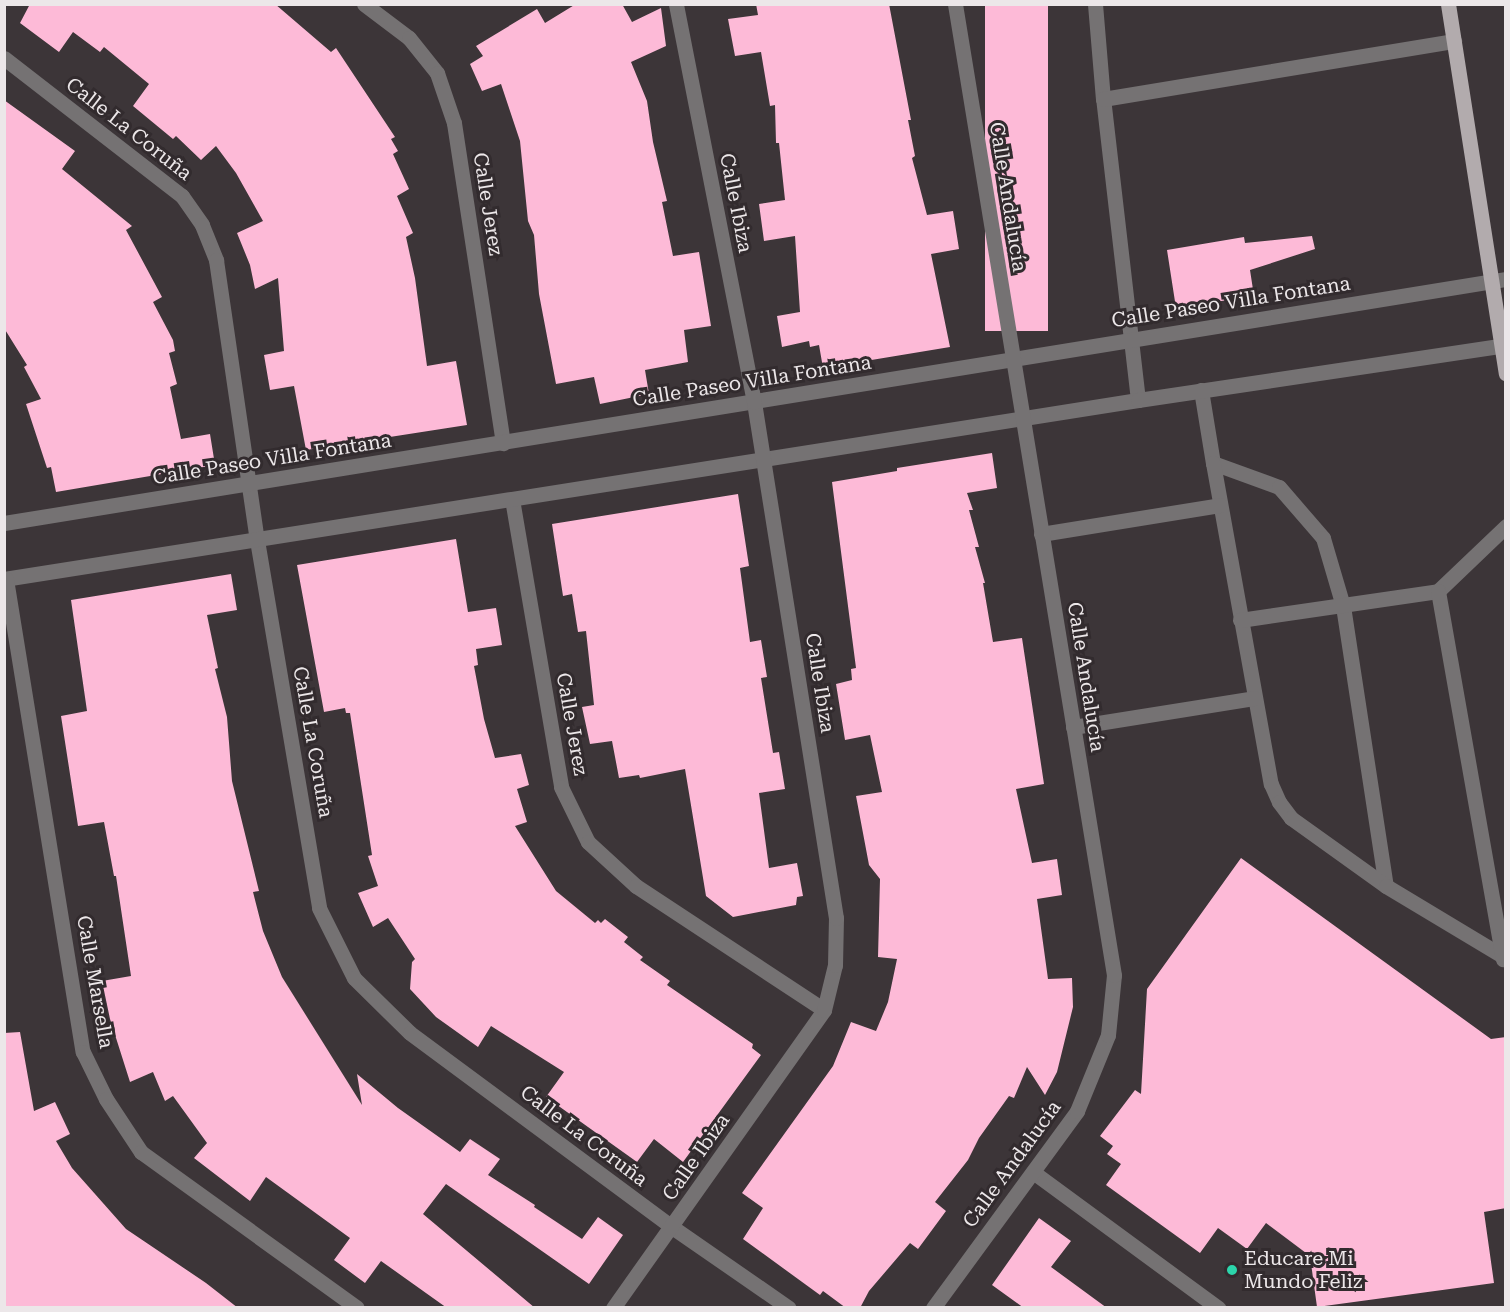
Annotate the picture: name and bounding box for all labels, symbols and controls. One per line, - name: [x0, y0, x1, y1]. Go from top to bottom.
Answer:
- street label: Calle La Coruña: [61, 72, 197, 186]
- street label: Calle Andalucía: [984, 120, 1032, 274]
- street label: Calle Jerez: [468, 151, 508, 257]
- street label: Calle Ibiza: [715, 151, 757, 255]
- street label: Calle Paseo Villa Fontana: [1110, 271, 1352, 333]
- street label: Calle Paseo Villa Fontana: [631, 350, 873, 412]
- street label: Calle Paseo Villa Fontana: [151, 428, 393, 490]
- street label: Calle Andalucía: [1062, 600, 1110, 754]
- street label: Calle Ibiza: [800, 631, 840, 735]
- street label: Calle La Coruña: [288, 664, 338, 820]
- street label: Calle Jerez: [551, 671, 593, 777]
- street label: Calle Marsella: [71, 914, 119, 1050]
- street label: Calle La Coruña: [516, 1080, 652, 1192]
- street label: Calle Andalucía: [958, 1096, 1066, 1232]
- street label: Calle Ibiza: [657, 1109, 735, 1205]
- place label: Educare Mi Mundo Feliz: [1244, 1246, 1362, 1293]
- marker: Educare Mi Mundo Feliz: [1225, 1263, 1239, 1277]

